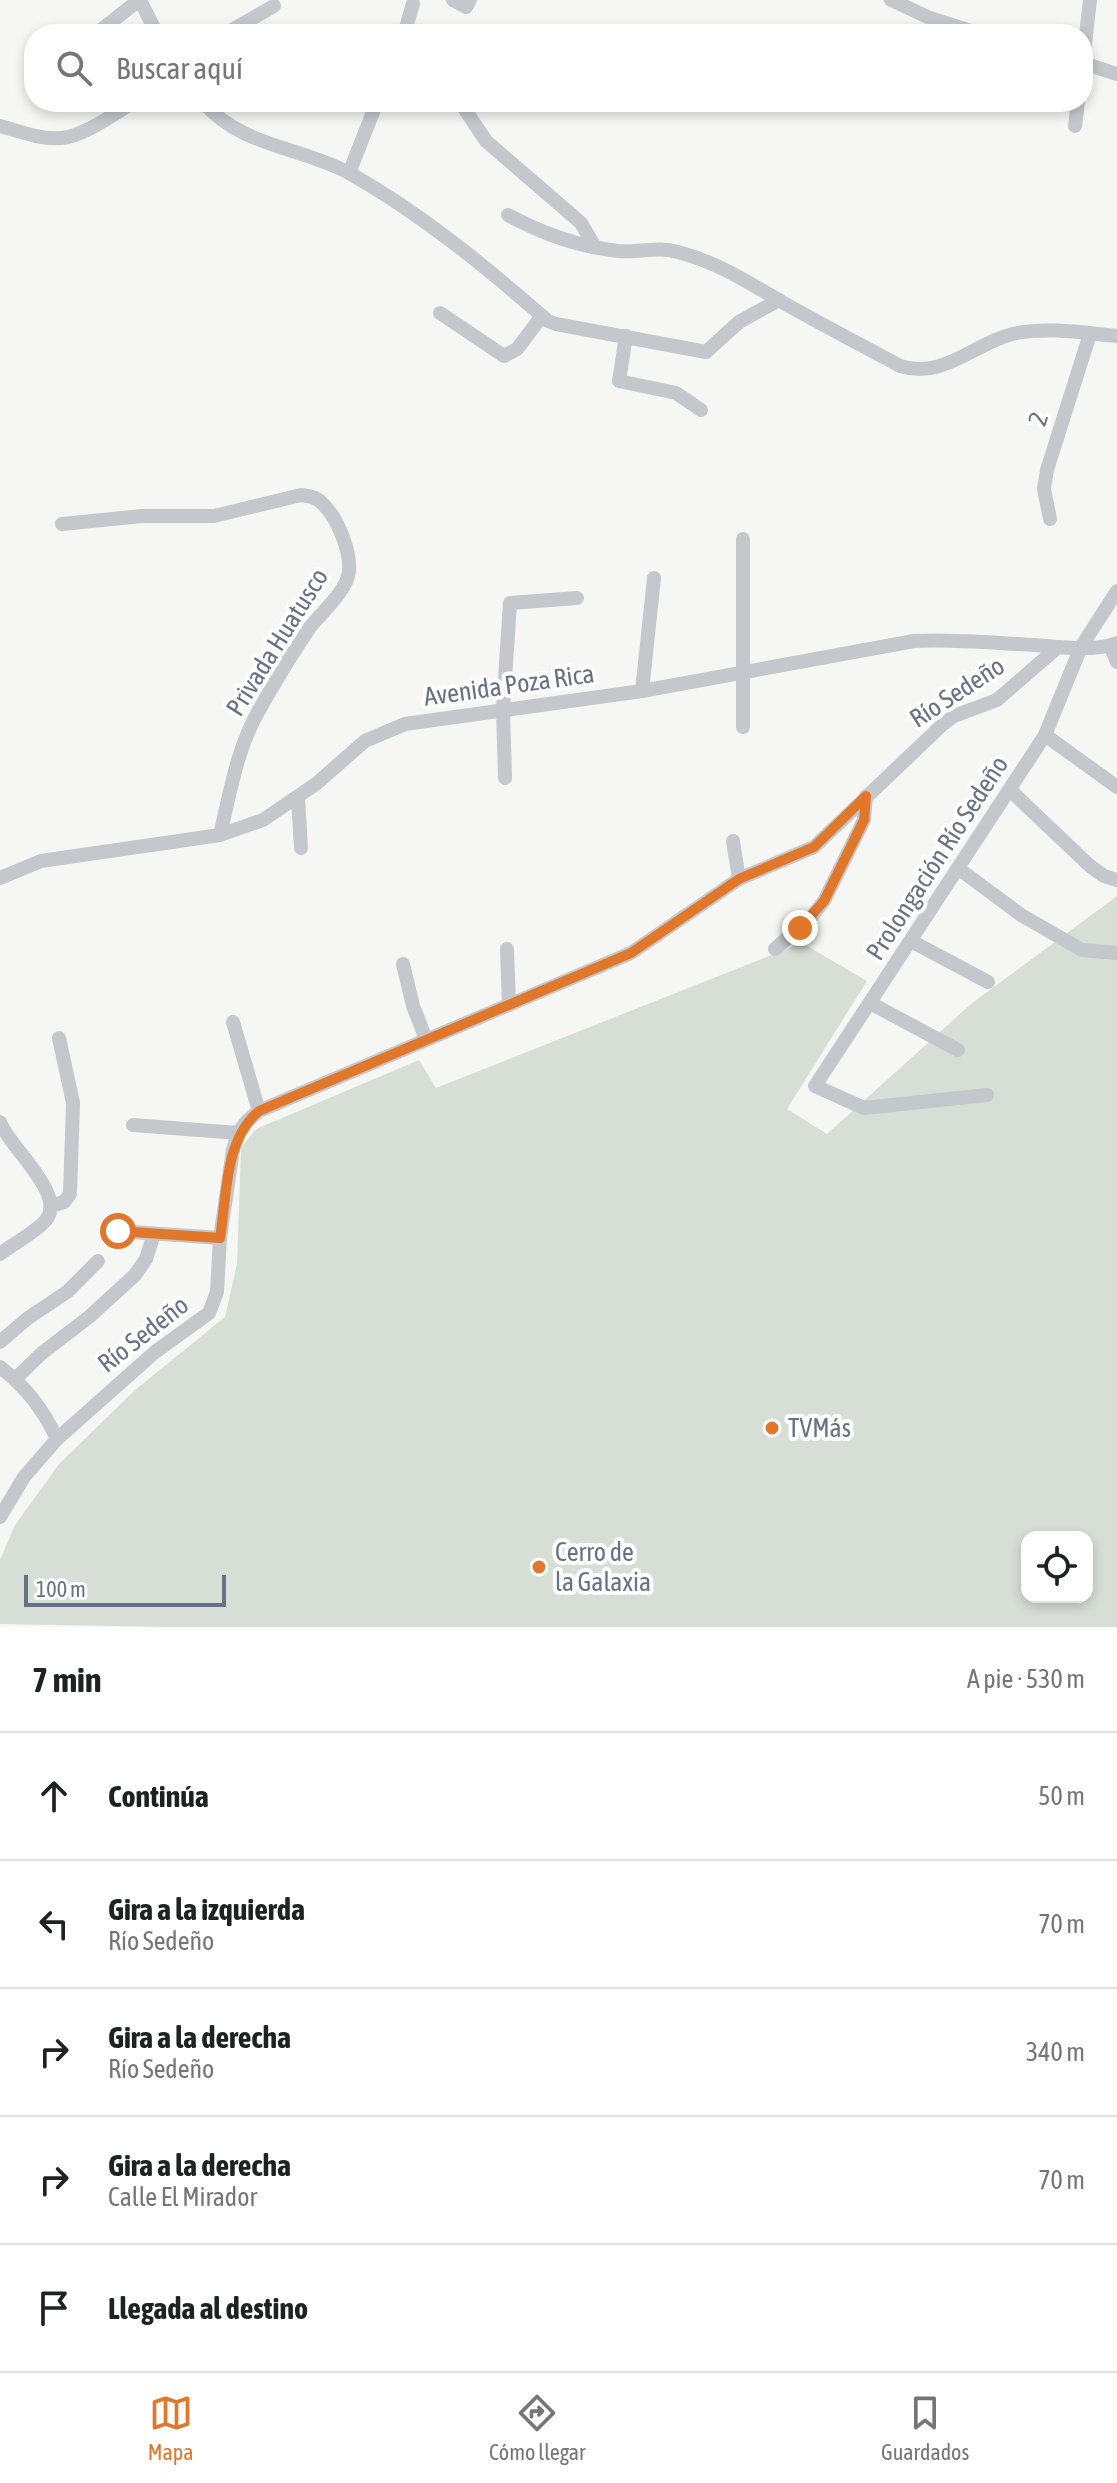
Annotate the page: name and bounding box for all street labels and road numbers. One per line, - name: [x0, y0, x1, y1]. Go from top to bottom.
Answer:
- street label: 2: [1022, 409, 1054, 429]
- street label: Privada Huatusco: [220, 563, 334, 721]
- street label: Río Sedeño: [904, 650, 1010, 734]
- street label: Avenida Poza Rica: [422, 658, 596, 712]
- street label: Prolongación Río Sedeño: [860, 750, 1014, 966]
- street label: Río Sedeño: [92, 1289, 194, 1379]

